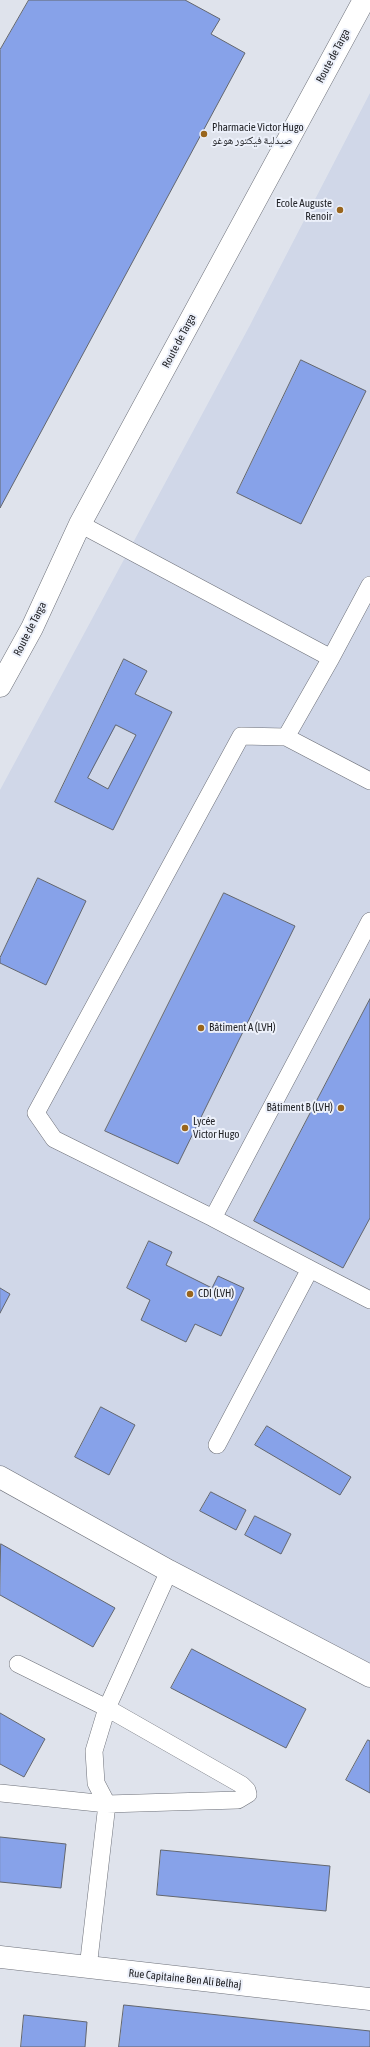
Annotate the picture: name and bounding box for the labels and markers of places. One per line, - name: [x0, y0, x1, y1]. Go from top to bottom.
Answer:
- place label: Pharmacie Victor Hugo صيدلية فيكتور هوغو: [212, 121, 304, 147]
- marker: Pharmacie Victor Hugo صيدلية فيكتور هوغو: [199, 129, 209, 139]
- place label: Ecole Auguste Renoir: [276, 197, 332, 223]
- marker: Ecole Auguste Renoir: [335, 205, 345, 215]
- place label: Bâtiment A (LVH): [209, 1021, 276, 1035]
- marker: Bâtiment A (LVH): [196, 1023, 206, 1033]
- place label: Bâtiment B (LVH): [267, 1101, 333, 1115]
- marker: Bâtiment B (LVH): [336, 1103, 346, 1113]
- place label: Lycée Victor Hugo: [193, 1115, 239, 1141]
- marker: Lycée Victor Hugo: [180, 1123, 190, 1133]
- place label: CDI (LVH): [198, 1287, 234, 1301]
- marker: CDI (LVH): [185, 1289, 195, 1299]

